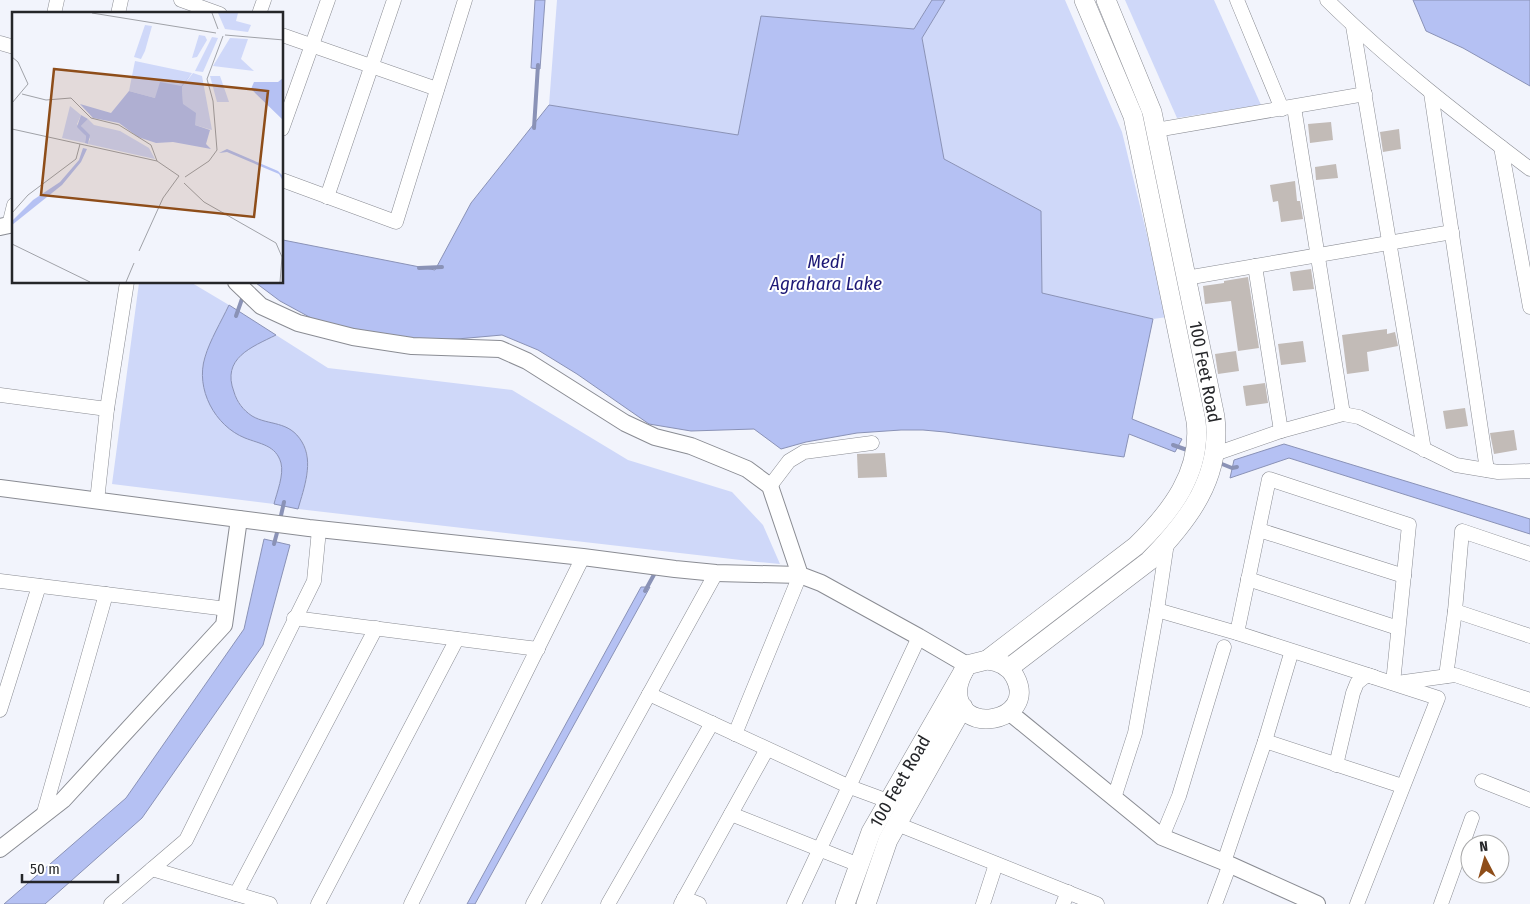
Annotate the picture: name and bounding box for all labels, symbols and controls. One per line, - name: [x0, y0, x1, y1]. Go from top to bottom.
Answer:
- inset map: [12, 12, 284, 284]
- water label: Medi Agrahara Lake: [769, 250, 882, 295]
- street label: 100 Feet Road: [1184, 320, 1226, 424]
- street label: 100 Feet Road: [865, 731, 935, 831]
- north arrow: [1460, 834, 1510, 884]
- text: N: [1479, 838, 1489, 855]
- scale bar: [22, 852, 119, 884]
- text: 50 m: [30, 860, 60, 878]

